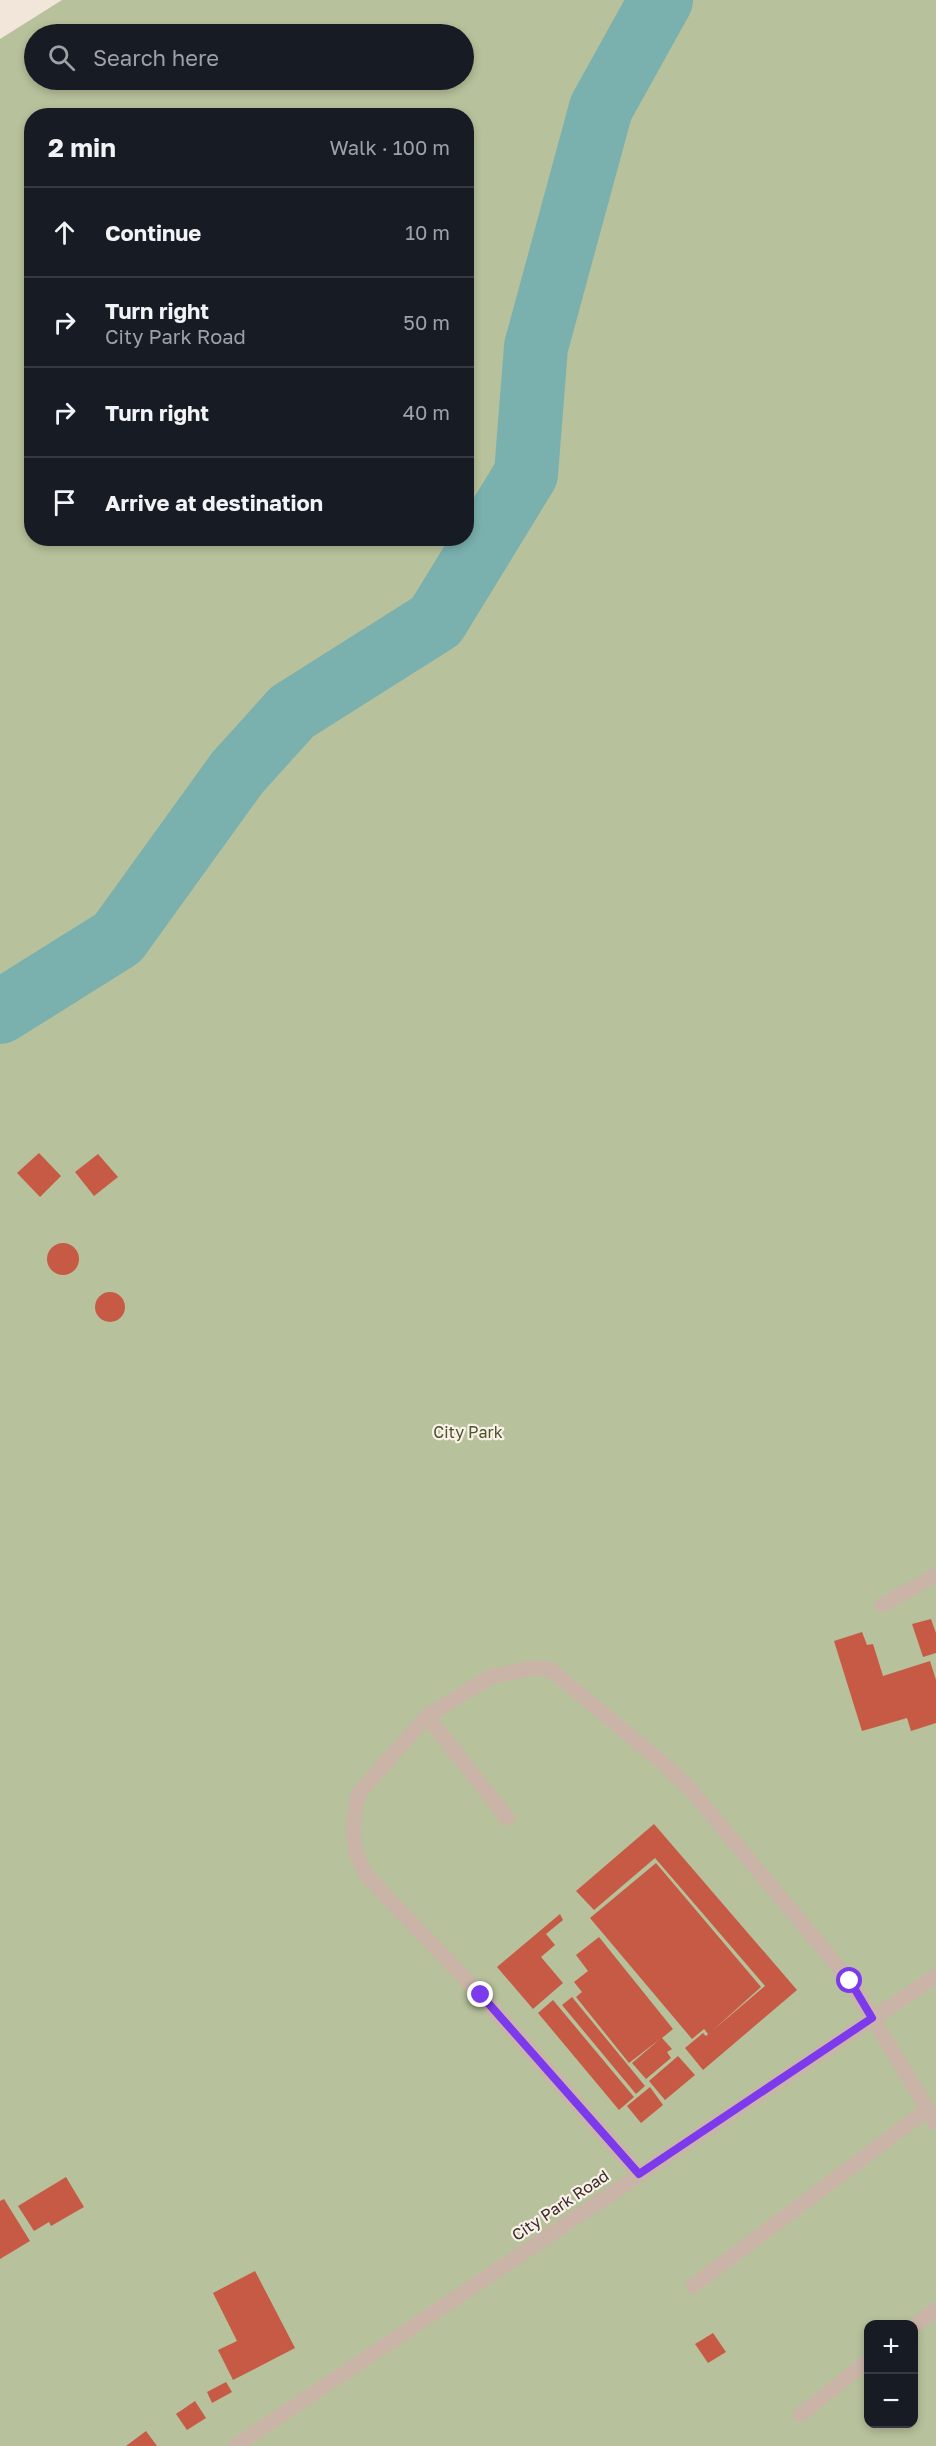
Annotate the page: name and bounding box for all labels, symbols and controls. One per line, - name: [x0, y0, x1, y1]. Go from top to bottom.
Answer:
- search box: [24, 24, 474, 90]
- icon: search: [45, 41, 78, 74]
- text: Search here: [93, 44, 219, 71]
- text: 2 min: [48, 132, 116, 163]
- text: Walk · 100 m: [329, 135, 450, 159]
- icon: ahead: [48, 216, 81, 249]
- text: Continue: [105, 219, 201, 246]
- text: 10 m: [405, 220, 450, 244]
- text: Turn right: [105, 297, 209, 324]
- icon: right: [48, 306, 81, 339]
- text: 50 m: [403, 310, 450, 334]
- text: City Park Road: [105, 324, 246, 348]
- icon: right: [48, 396, 81, 429]
- text: Turn right: [105, 399, 209, 426]
- text: 40 m: [403, 400, 450, 424]
- icon: arrive: [48, 486, 81, 519]
- text: Arrive at destination: [105, 489, 323, 516]
- park label: City Park: [433, 1422, 503, 1442]
- route start: [836, 1967, 862, 1993]
- route end: [467, 1981, 493, 2007]
- street label: City Park Road: [508, 2165, 612, 2245]
- map controls: [864, 2320, 918, 2428]
- button: +: [864, 2320, 918, 2374]
- button: −: [864, 2374, 918, 2428]

